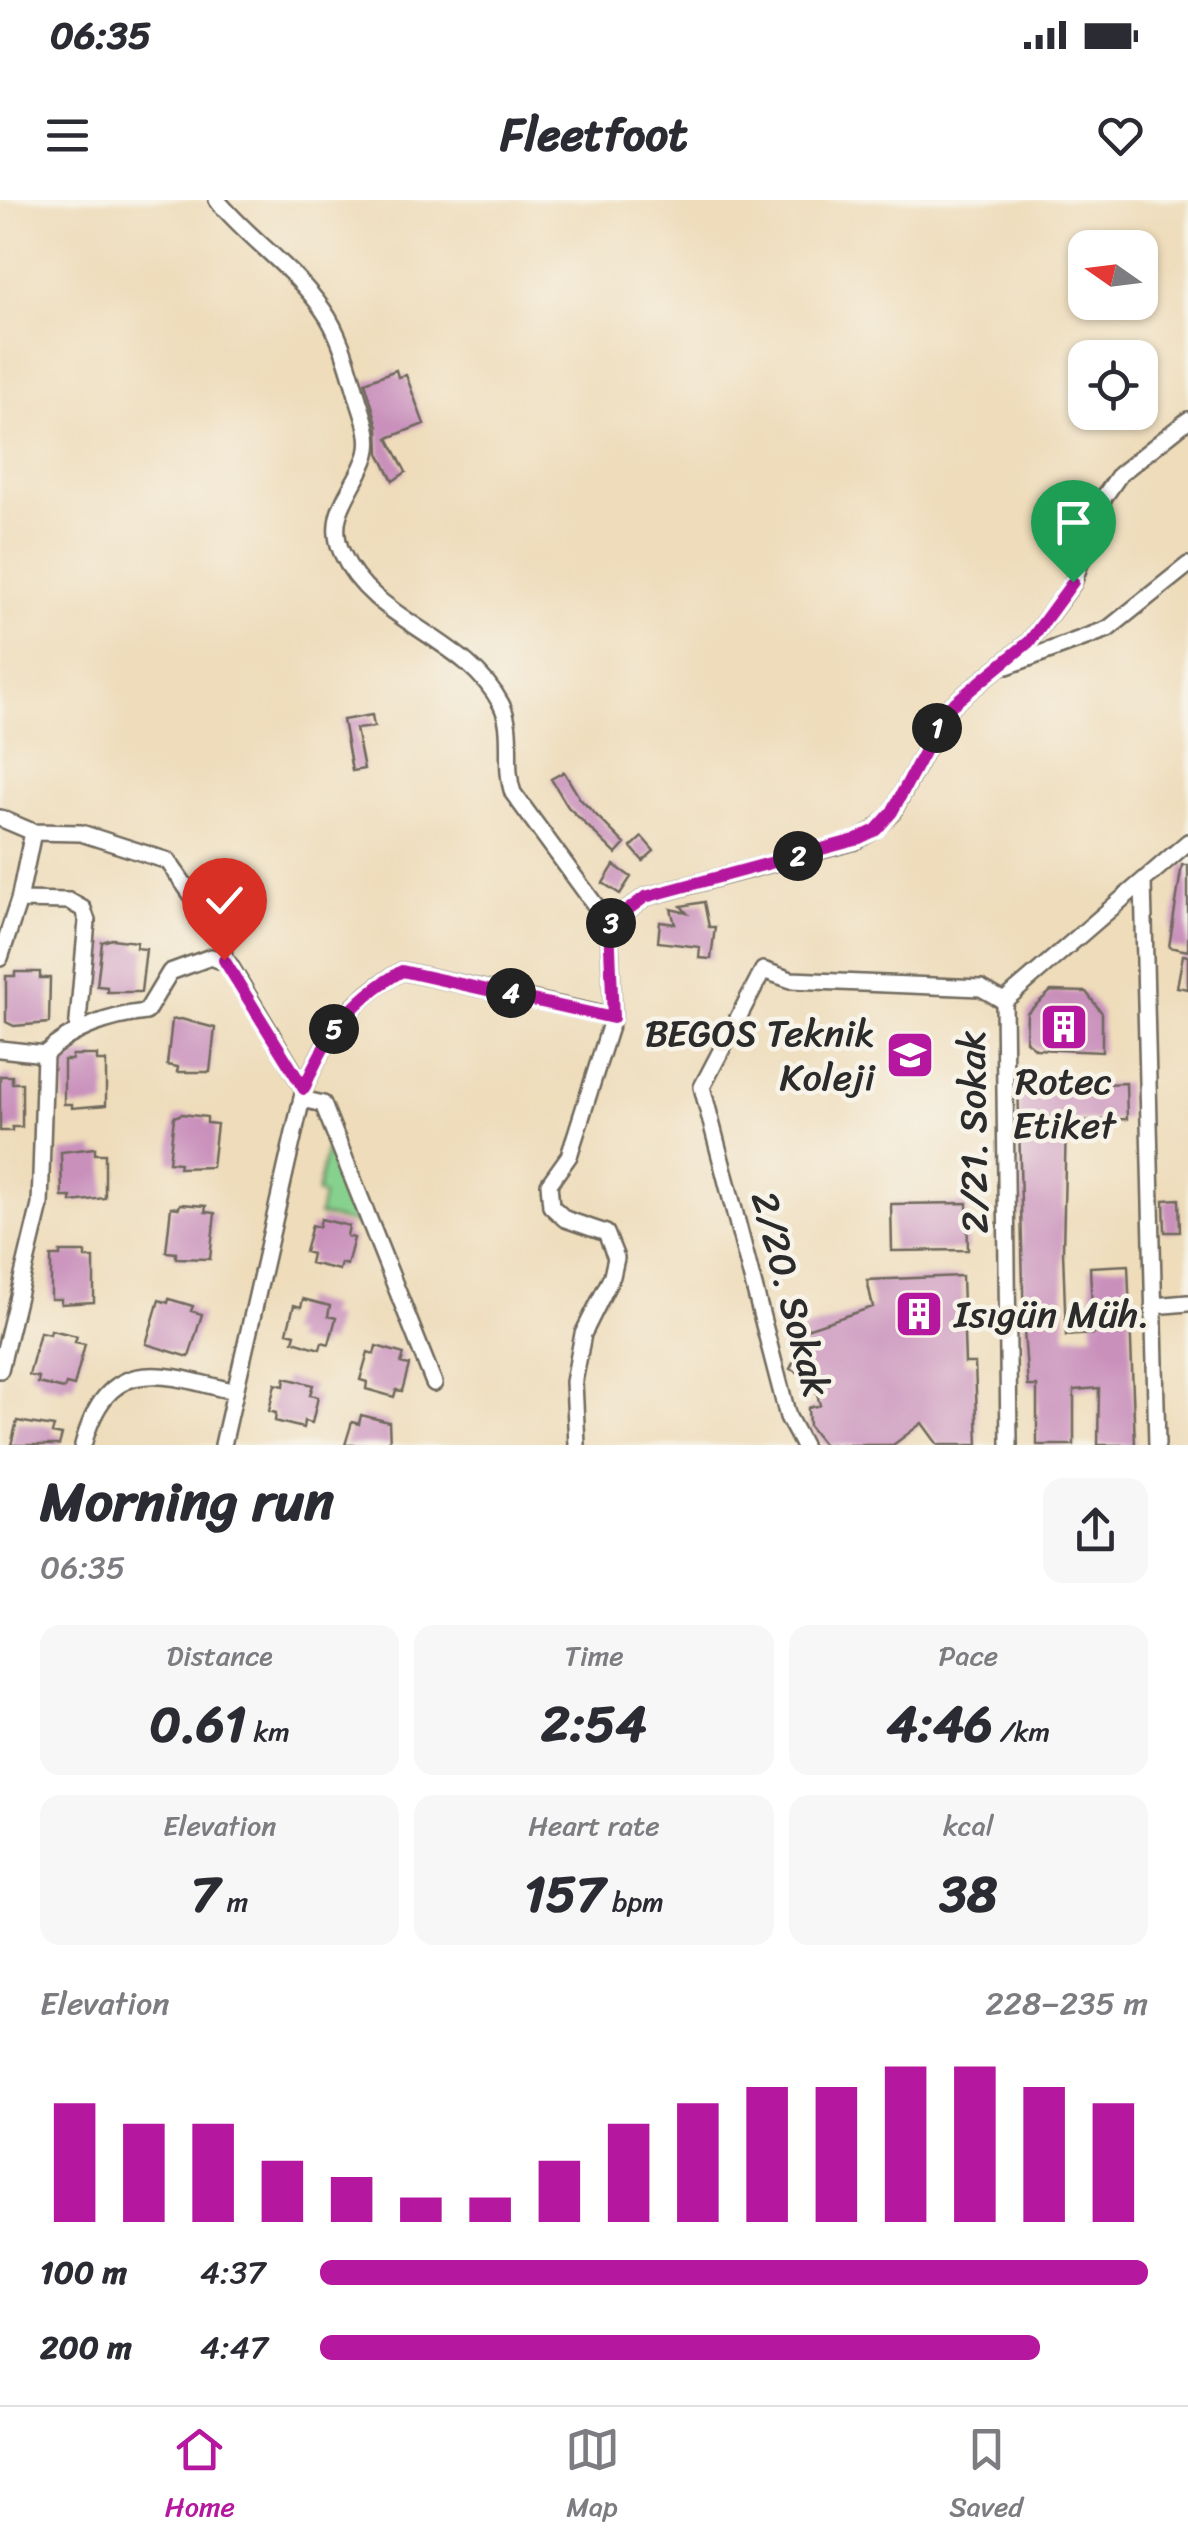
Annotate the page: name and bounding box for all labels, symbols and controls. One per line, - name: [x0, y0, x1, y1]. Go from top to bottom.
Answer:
- text: 06:35: [50, 2, 151, 69]
- text: Fleetfoot: [500, 95, 688, 175]
- icon: menu: [40, 108, 95, 163]
- icon: heart: [1093, 108, 1148, 163]
- north arrow: [1068, 230, 1158, 320]
- map controls: [1068, 230, 1158, 430]
- button: locate: [1068, 340, 1158, 430]
- pin: [1031, 480, 1116, 583]
- icon: arrive: [1046, 495, 1101, 550]
- pin: 1: [912, 703, 962, 753]
- text: 1: [931, 703, 943, 752]
- pin: 2: [773, 831, 823, 881]
- text: 2: [790, 831, 806, 880]
- pin: [182, 858, 267, 961]
- icon: check: [197, 873, 252, 928]
- pin: 3: [586, 898, 636, 948]
- text: 3: [603, 898, 619, 947]
- pin: 4: [486, 968, 536, 1018]
- text: 4: [502, 968, 520, 1017]
- place label: BEGOS Teknik Koleji: [645, 1000, 877, 1111]
- building icon: Rotec Etiket: [1038, 1001, 1090, 1053]
- pin: 5: [309, 1004, 359, 1054]
- text: 5: [325, 1004, 343, 1053]
- school or university icon: BEGOS Teknik Koleji: [884, 1029, 936, 1081]
- street label: 2/21. Sokak: [938, 1030, 1009, 1234]
- place label: Rotec Etiket: [1012, 1048, 1117, 1159]
- street label: 2/20. Sokak: [731, 1184, 850, 1405]
- place label: Isıgün Müh.: [953, 1281, 1150, 1348]
- building icon: Isıgün Müh.: [893, 1288, 945, 1340]
- text: Morning run: [40, 1453, 334, 1550]
- button: share: [1043, 1478, 1148, 1583]
- text: 06:35: [40, 1539, 125, 1596]
- text: Distance: [167, 1631, 273, 1680]
- text: Time: [564, 1631, 624, 1680]
- text: Pace: [939, 1631, 998, 1680]
- text: 0.61: [150, 1680, 246, 1769]
- text: 2:54: [541, 1680, 647, 1769]
- text: 4:46: [887, 1680, 993, 1769]
- text: km: [246, 1707, 290, 1756]
- text: /km: [993, 1707, 1050, 1756]
- text: Elevation: [163, 1801, 276, 1850]
- text: Heart rate: [528, 1801, 660, 1850]
- text: kcal: [943, 1801, 994, 1850]
- text: 7: [191, 1850, 220, 1939]
- text: 157: [524, 1850, 605, 1939]
- text: 38: [940, 1850, 997, 1939]
- text: m: [220, 1877, 248, 1926]
- text: bpm: [605, 1877, 664, 1926]
- text: Elevation: [40, 1975, 170, 2032]
- text: 228–235 m: [985, 1975, 1148, 2032]
- text: 100 m: [40, 2244, 127, 2301]
- text: 4:37: [200, 2244, 266, 2301]
- text: 200 m: [40, 2319, 132, 2376]
- text: 4:47: [200, 2319, 268, 2376]
- tab: Home: [165, 2422, 235, 2531]
- tab: Map: [565, 2422, 620, 2531]
- tab: Saved: [949, 2422, 1023, 2531]

